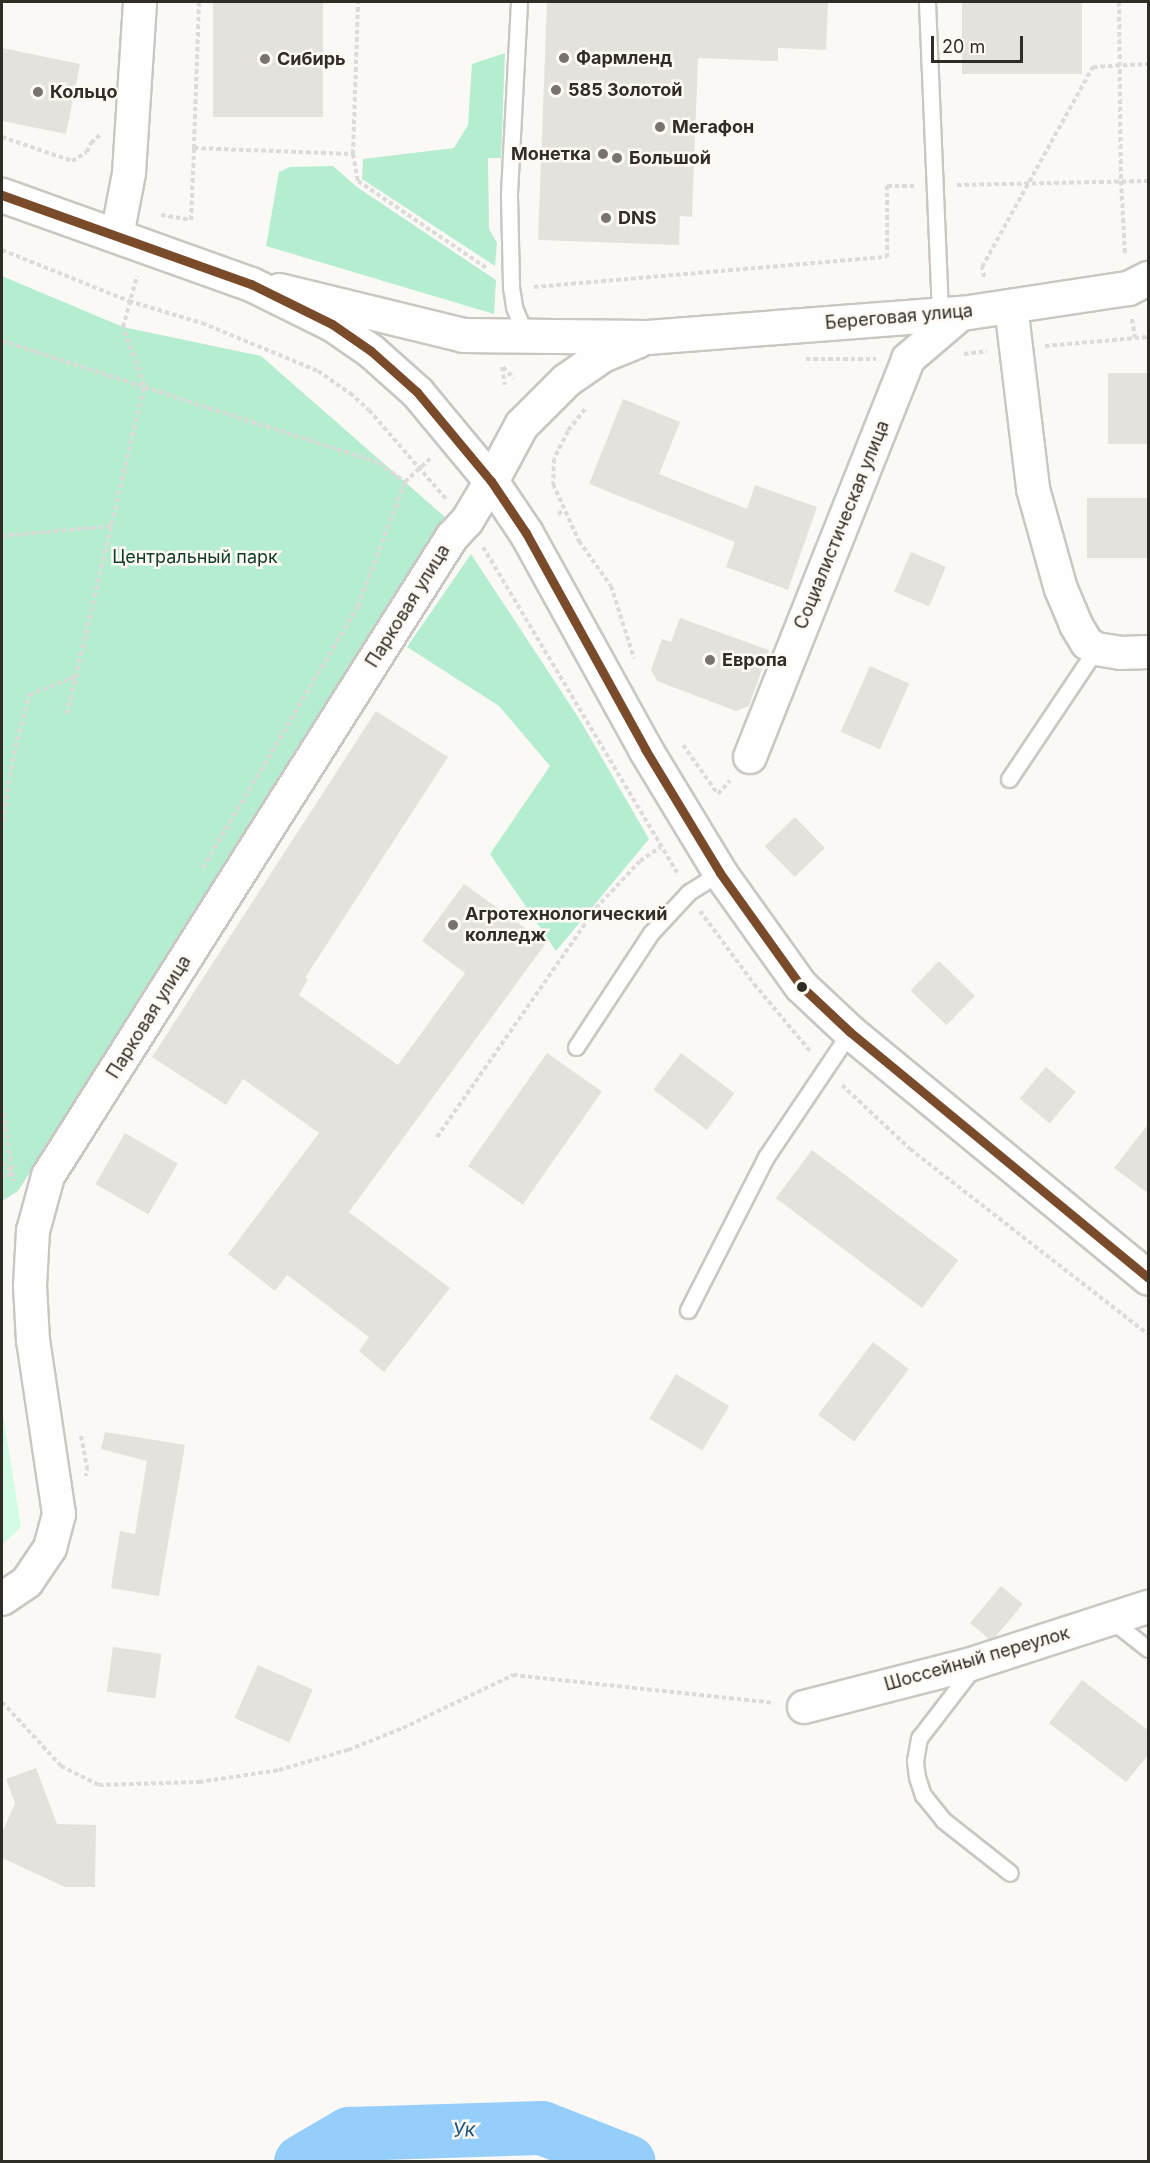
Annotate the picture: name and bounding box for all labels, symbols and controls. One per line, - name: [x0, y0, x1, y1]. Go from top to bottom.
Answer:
- scale bar: [934, 24, 1026, 62]
- text: 20 m: [942, 36, 985, 57]
- place label: Фармленд: [576, 47, 672, 69]
- place label: Сибирь: [277, 48, 346, 70]
- marker: Фармленд: [557, 51, 571, 65]
- marker: Сибирь: [258, 52, 272, 66]
- place label: 585 Золотой: [568, 79, 683, 101]
- place label: Кольцо: [50, 81, 118, 103]
- marker: 585 Золотой: [549, 83, 563, 97]
- marker: Кольцо: [31, 85, 45, 99]
- place label: Мегафон: [672, 116, 754, 138]
- marker: Мегафон: [653, 120, 667, 134]
- place label: Монетка: [511, 143, 591, 165]
- marker: Монетка: [596, 147, 610, 161]
- place label: Большой: [629, 147, 711, 169]
- marker: Большой: [610, 151, 624, 165]
- place label: DNS: [618, 207, 657, 229]
- marker: DNS: [599, 211, 613, 225]
- street label: Береговая улица: [824, 300, 974, 334]
- street label: Социалистическая улица: [790, 417, 894, 633]
- street label: Парковая улица: [361, 540, 455, 672]
- park label: Центральный парк: [112, 546, 278, 568]
- place label: Европа: [722, 649, 787, 671]
- marker: Европа: [703, 653, 717, 667]
- place label: Агротехнологический колледж: [465, 904, 667, 946]
- marker: Агротехнологический колледж: [446, 918, 460, 932]
- street label: Парковая улица: [102, 951, 196, 1083]
- unlabelled marker: [796, 981, 808, 993]
- street label: Шоссейный переулок: [882, 1622, 1072, 1696]
- water label: Ук: [452, 2118, 476, 2142]

